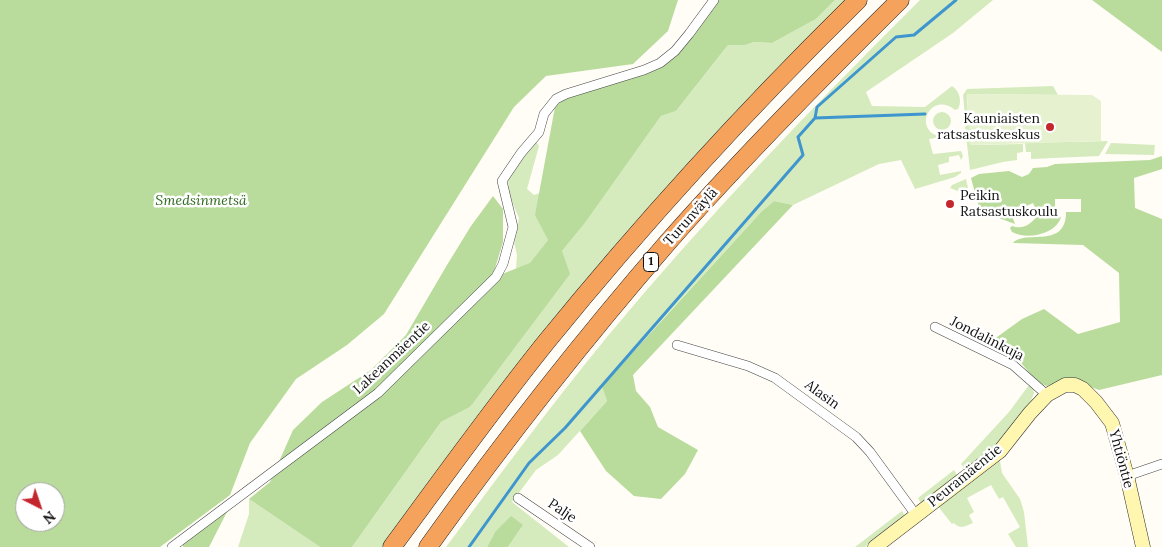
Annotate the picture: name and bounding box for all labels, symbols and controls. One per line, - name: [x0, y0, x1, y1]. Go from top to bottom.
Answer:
- place label: Kauniaisten ratsastuskeskus: [937, 111, 1040, 144]
- marker: Kauniaisten ratsastuskeskus: [1044, 121, 1056, 133]
- street label: Turunväylä: [661, 185, 721, 249]
- place label: Peikin Ratsastuskoulu: [960, 188, 1058, 220]
- park label: Smedsinmetsä: [155, 193, 247, 209]
- marker: Peikin Ratsastuskoulu: [944, 198, 956, 210]
- road number: 1: [644, 252, 658, 272]
- street label: Jondalinkuja: [947, 313, 1027, 365]
- street label: Lakeanmäentie: [350, 318, 434, 398]
- street label: Alasin: [801, 377, 843, 413]
- street label: Yhtiöntie: [1105, 428, 1137, 490]
- street label: Peuramäentie: [925, 441, 1005, 511]
- north arrow: [15, 482, 65, 532]
- street label: Palje: [545, 495, 579, 527]
- text: N: [39, 507, 59, 528]

